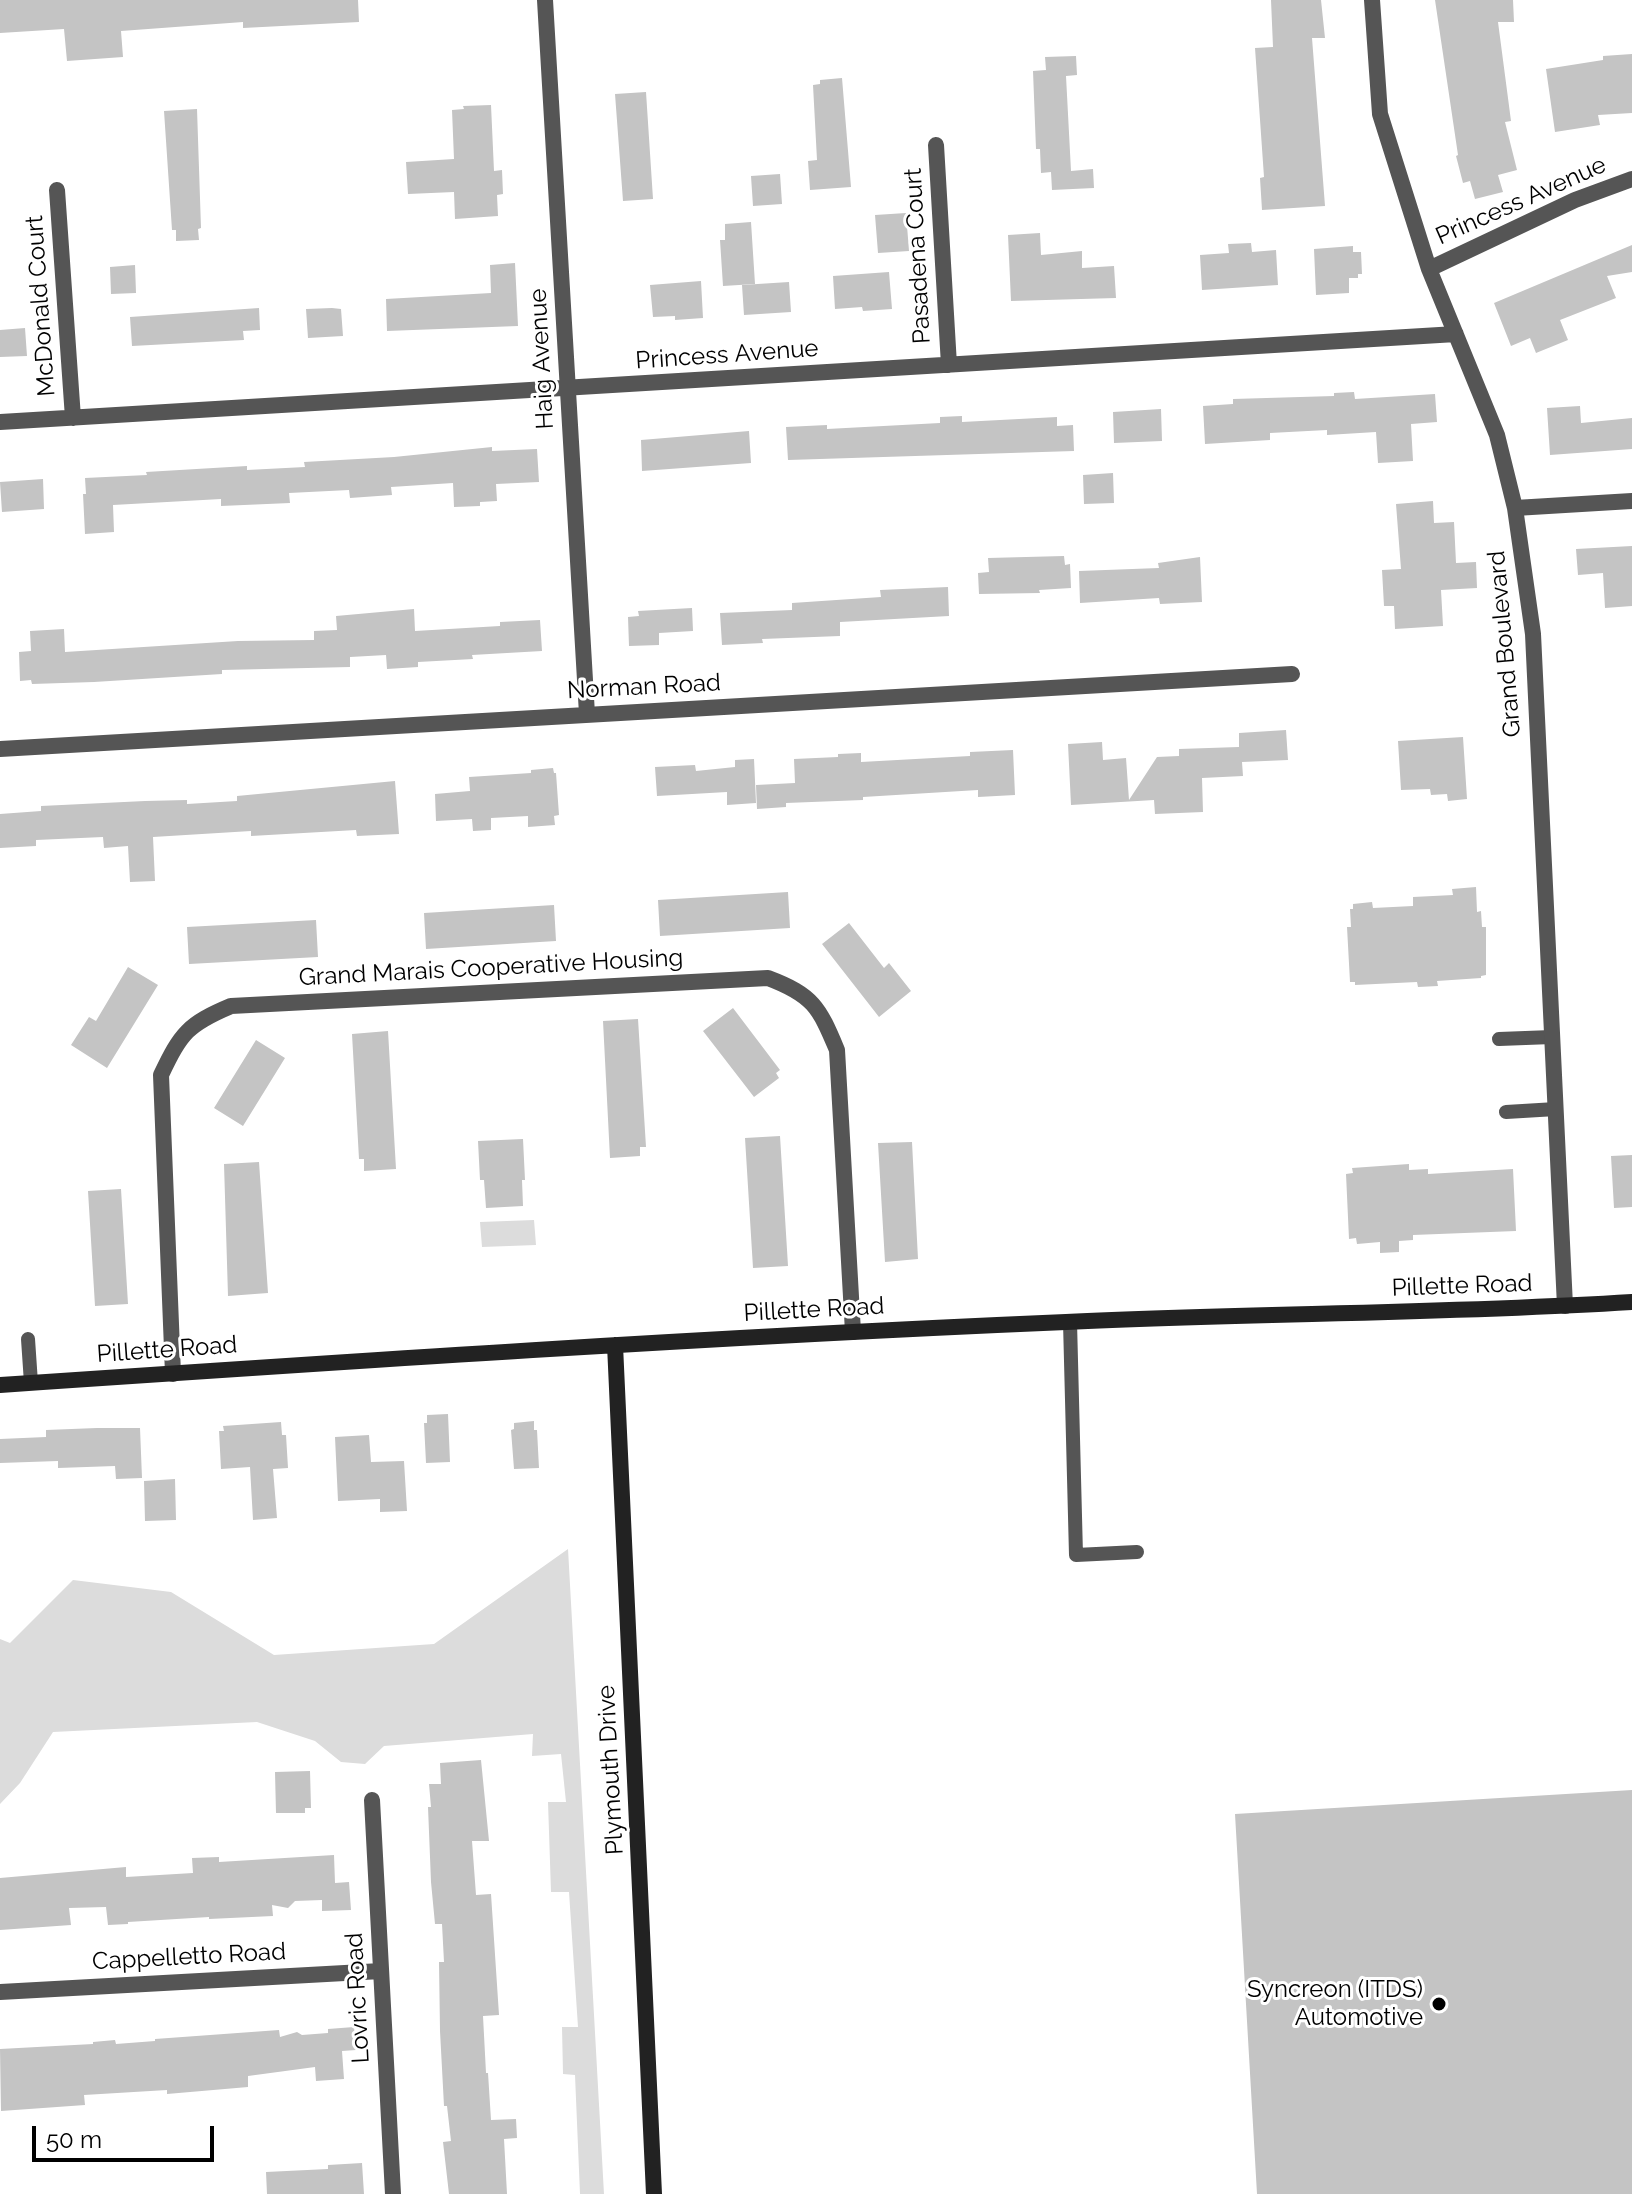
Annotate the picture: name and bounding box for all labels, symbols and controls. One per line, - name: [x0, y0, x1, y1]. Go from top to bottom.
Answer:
- street label: Princess Avenue: [1431, 151, 1611, 251]
- street label: Pasadena Court: [899, 167, 937, 345]
- street label: McDonald Court: [20, 214, 62, 398]
- street label: Haig Avenue: [524, 288, 560, 430]
- street label: Princess Avenue: [635, 334, 819, 376]
- street label: Grand Boulevard: [1483, 550, 1527, 738]
- street label: Norman Road: [566, 669, 722, 705]
- street label: Grand Marais Cooperative Housing: [298, 944, 684, 992]
- street label: Pillette Road: [1391, 1269, 1533, 1303]
- street label: Pillette Road: [743, 1292, 885, 1328]
- street label: Pillette Road: [96, 1331, 238, 1369]
- street label: Plymouth Drive: [592, 1684, 630, 1856]
- street label: Lovric Road: [340, 1932, 376, 2064]
- street label: Cappelletto Road: [91, 1938, 287, 1976]
- place label: Syncreon (ITDS) Automotive: [1247, 1976, 1423, 2032]
- marker: Syncreon (ITDS) Automotive: [1430, 1995, 1448, 2013]
- scale bar: [36, 2110, 218, 2160]
- text: 50 m: [46, 2125, 102, 2154]

